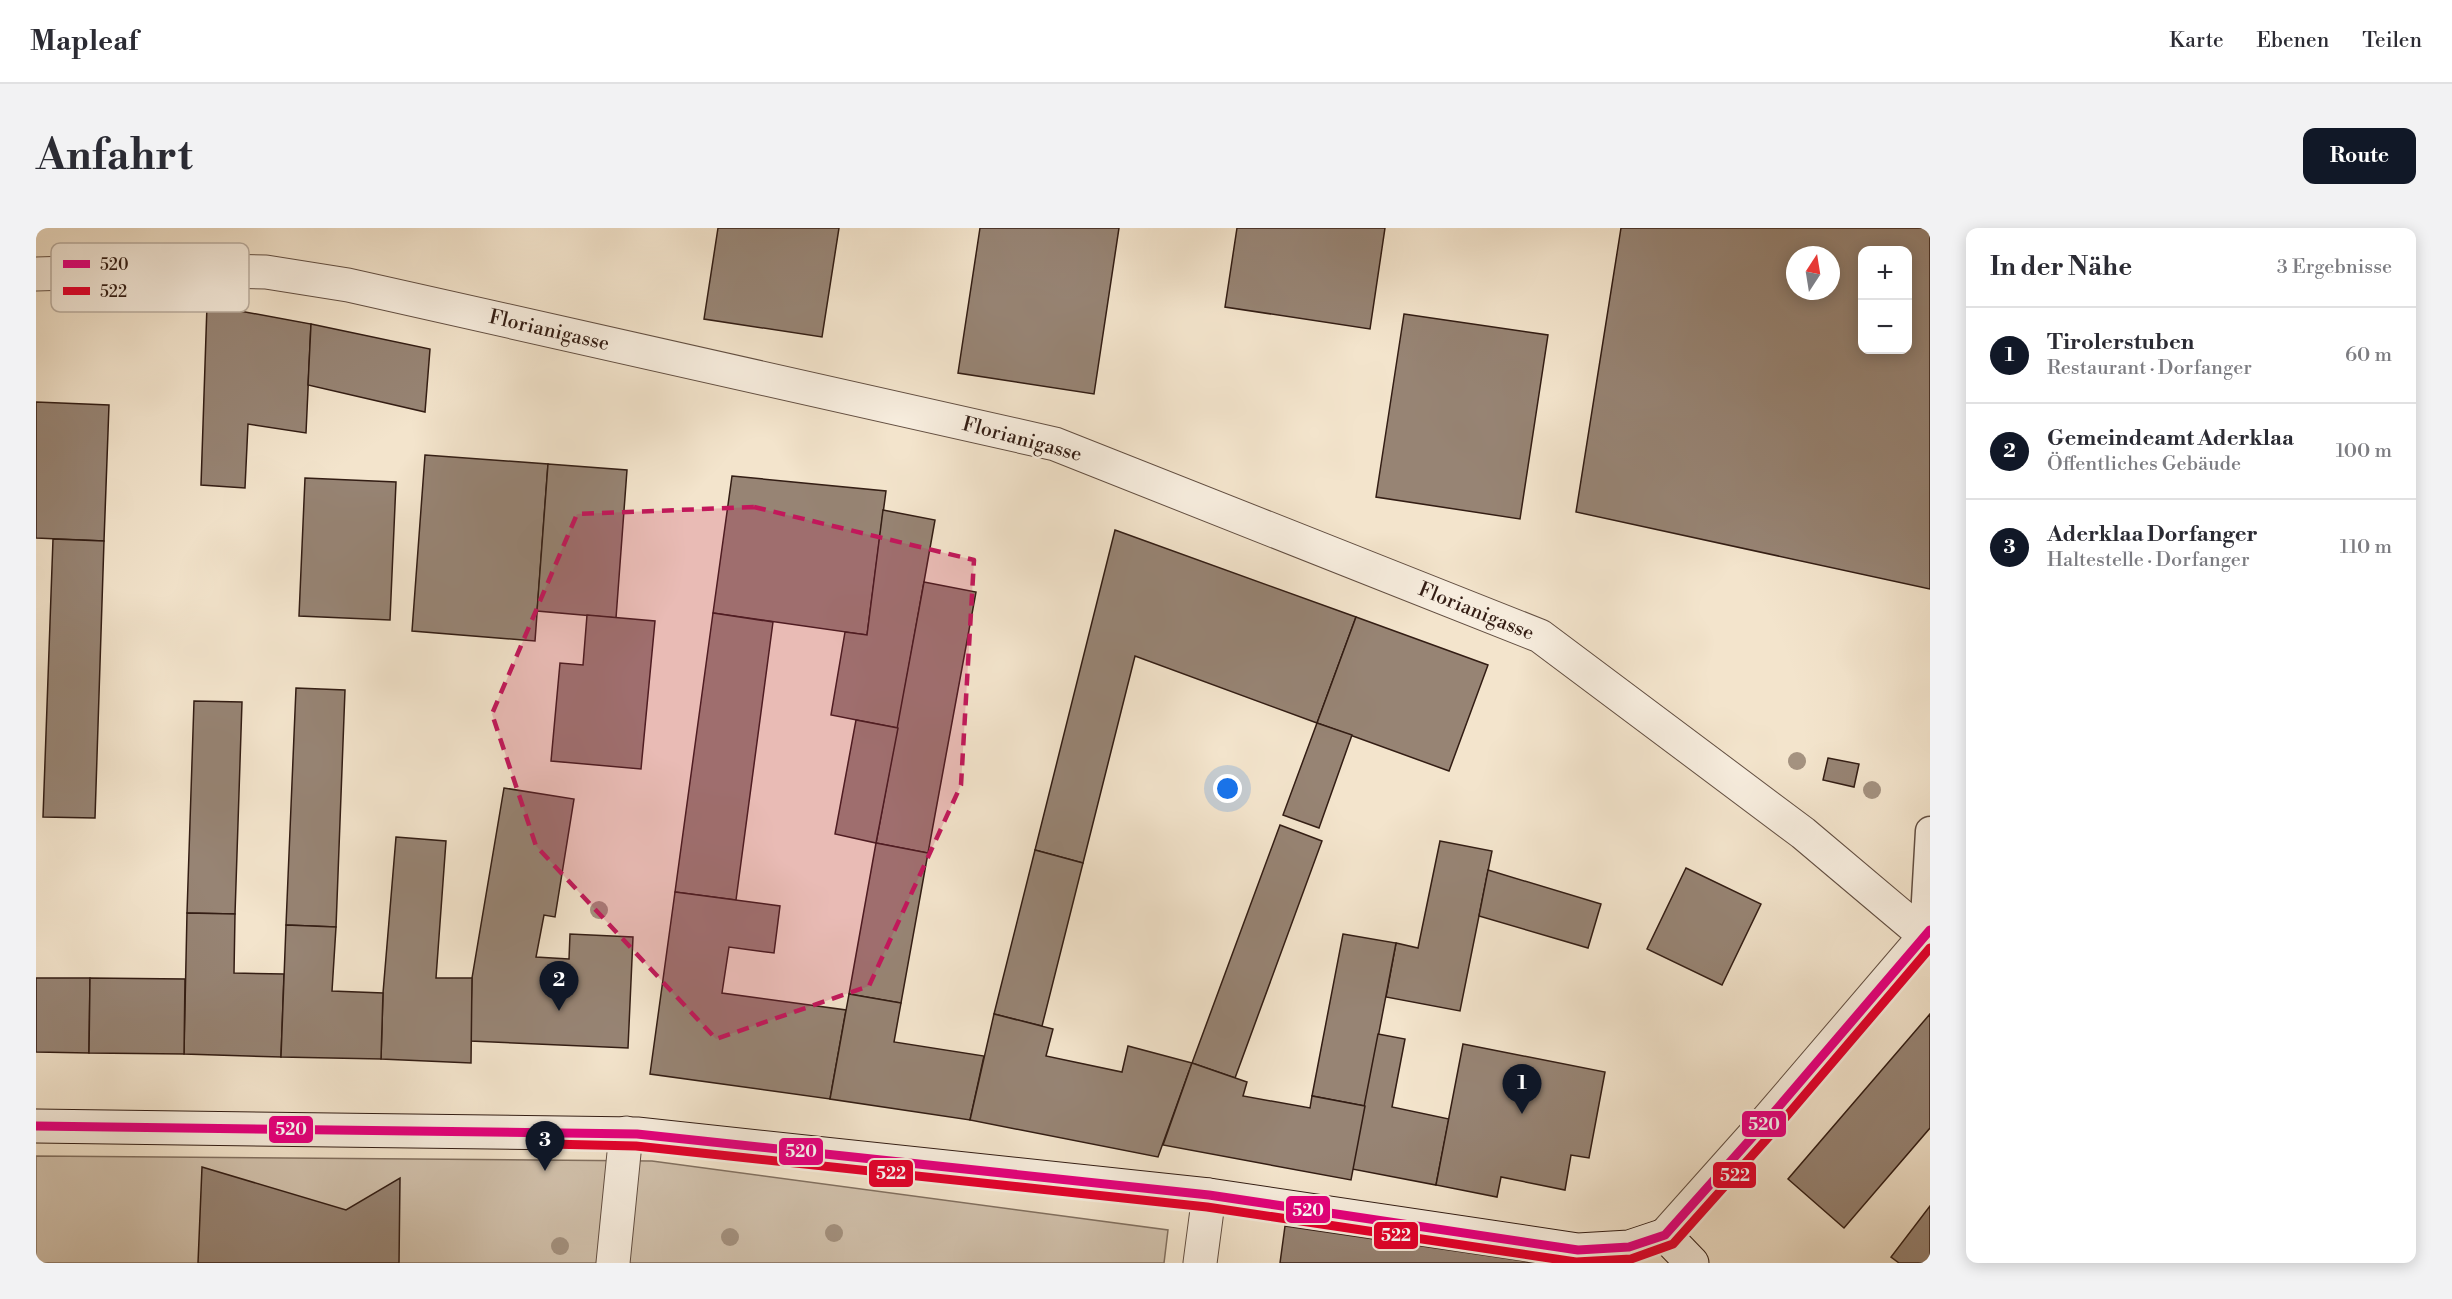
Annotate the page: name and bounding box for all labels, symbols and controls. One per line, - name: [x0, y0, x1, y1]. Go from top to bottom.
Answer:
- text: Mapleaf: [30, 24, 138, 59]
- text: Karte: [2169, 28, 2224, 54]
- text: Ebenen: [2257, 28, 2329, 54]
- text: Teilen: [2362, 28, 2422, 54]
- button: Route: [2303, 128, 2416, 184]
- text: Anfahrt: [36, 130, 193, 183]
- legend: [51, 243, 249, 312]
- north arrow: [1786, 246, 1840, 300]
- map controls: [1858, 246, 1912, 354]
- button: +: [1858, 246, 1912, 300]
- text: In der Nähe: [1990, 251, 2132, 283]
- text: 520: [100, 255, 129, 275]
- text: 3 Ergebnisse: [2277, 255, 2392, 280]
- text: 522: [100, 282, 127, 302]
- button: −: [1858, 300, 1912, 354]
- street label: Florianigasse: [486, 305, 612, 357]
- text: Tirolerstuben: [2047, 329, 2194, 356]
- text: 1: [2005, 343, 2014, 368]
- text: 60 m: [2345, 343, 2392, 368]
- text: Restaurant · Dorfanger: [2047, 356, 2252, 381]
- street label: Florianigasse: [960, 412, 1084, 468]
- text: Gemeindeamt Aderklaa: [2047, 425, 2294, 452]
- text: 2: [2003, 439, 2016, 464]
- text: 100 m: [2336, 439, 2392, 464]
- text: Öffentliches Gebäude: [2047, 452, 2241, 477]
- text: Aderklaa Dorfanger: [2047, 521, 2258, 548]
- text: 3: [2003, 535, 2016, 560]
- text: 110 m: [2340, 535, 2392, 560]
- text: Haltestelle · Dorfanger: [2047, 548, 2250, 573]
- street label: Florianigasse: [1414, 577, 1538, 647]
- your location: [1213, 774, 1242, 803]
- pin: 2: [540, 962, 578, 1011]
- pin: 1: [1502, 1064, 1542, 1114]
- line badge: 520: [1741, 1110, 1787, 1138]
- line badge: 520: [268, 1115, 314, 1144]
- text: 520: [1748, 1115, 1780, 1135]
- text: 520: [275, 1120, 307, 1140]
- pin: 3: [526, 1122, 564, 1171]
- line badge: 520: [778, 1137, 824, 1166]
- text: 520: [785, 1142, 817, 1162]
- line badge: 522: [868, 1159, 914, 1188]
- line badge: 522: [1712, 1161, 1757, 1189]
- text: 522: [876, 1164, 906, 1184]
- text: 522: [1720, 1166, 1750, 1186]
- line badge: 520: [1285, 1195, 1331, 1224]
- text: 520: [1292, 1201, 1324, 1221]
- line badge: 522: [1373, 1221, 1419, 1250]
- text: 522: [1381, 1226, 1411, 1246]

